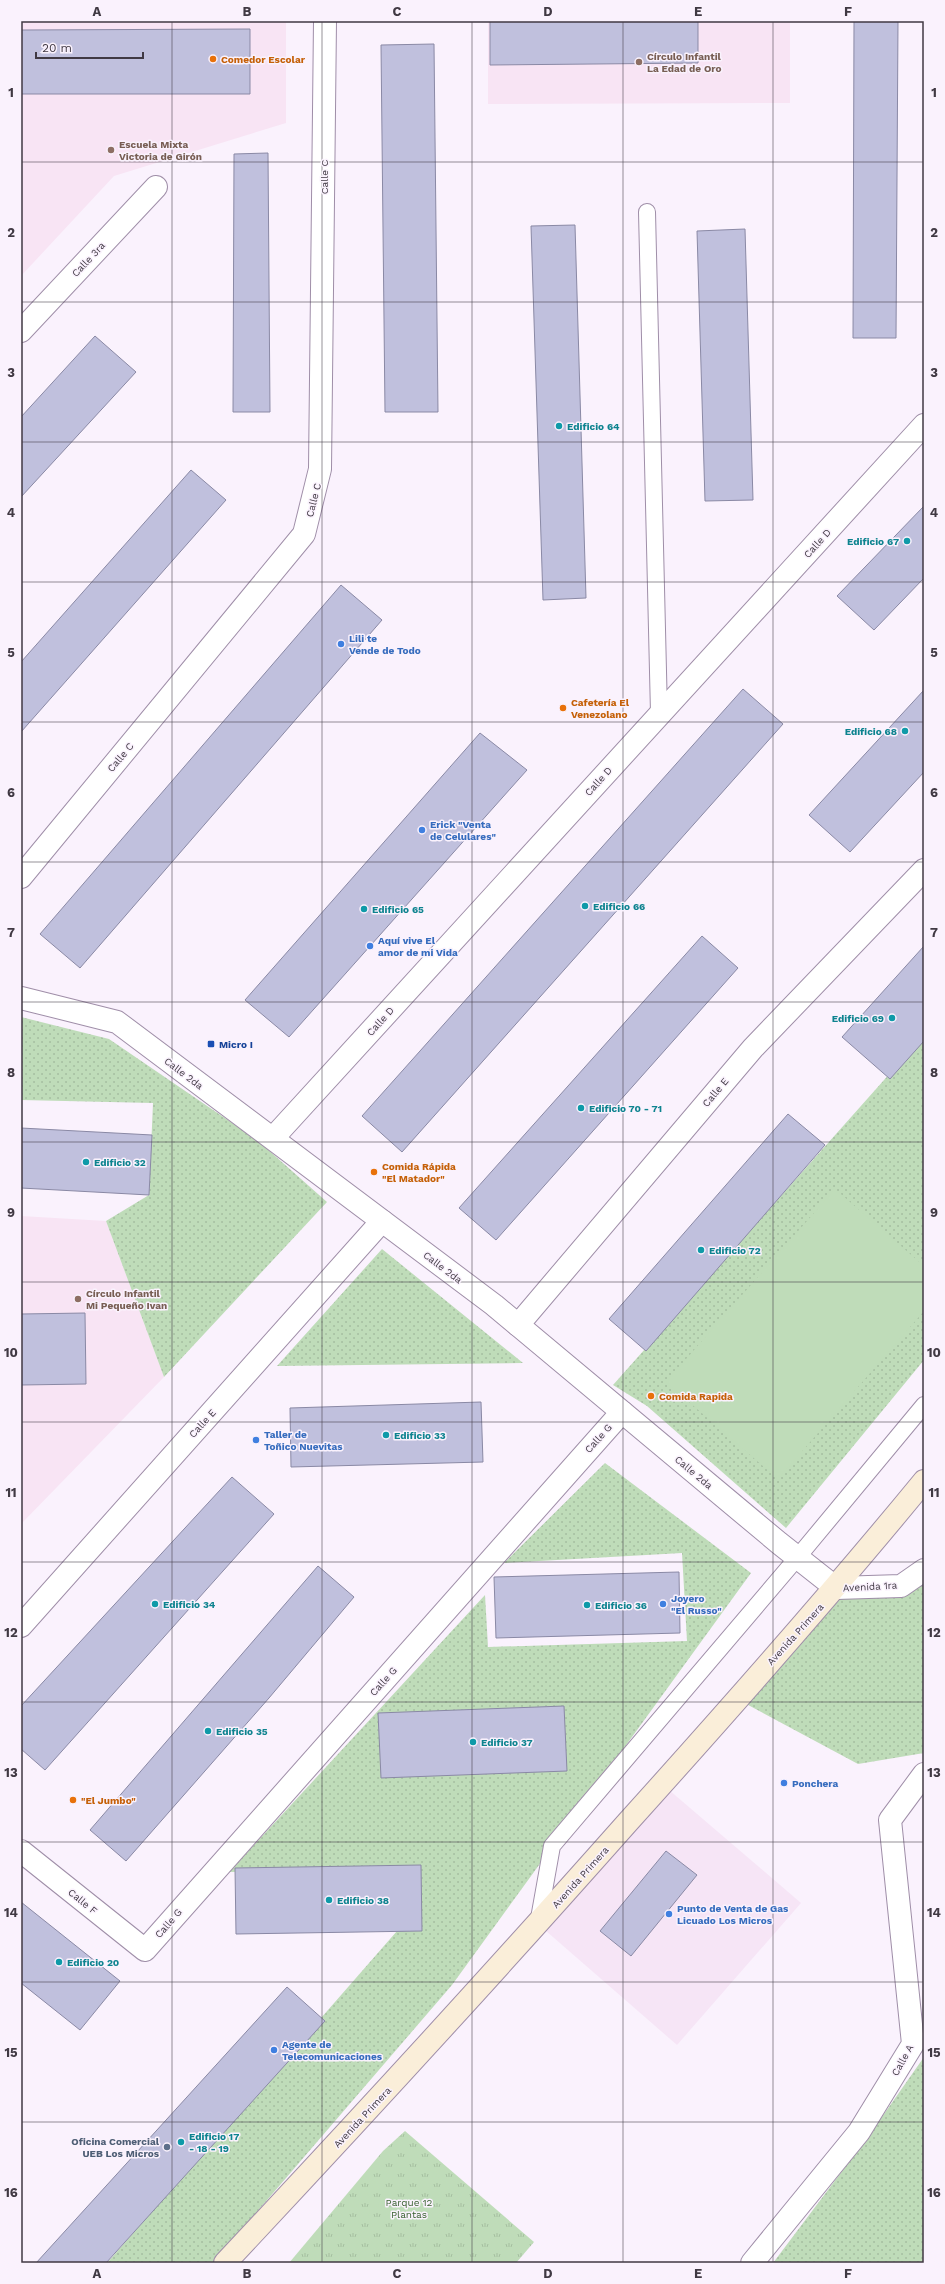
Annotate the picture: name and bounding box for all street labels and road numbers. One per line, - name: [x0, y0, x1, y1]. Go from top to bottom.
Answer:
- street label: Calle C: [319, 160, 330, 194]
- street label: Calle 3ra: [70, 240, 107, 279]
- street label: Calle C: [304, 482, 323, 518]
- street label: Calle D: [802, 527, 833, 560]
- street label: Calle C: [105, 740, 136, 774]
- street label: Calle D: [583, 765, 614, 798]
- street label: Calle D: [365, 1005, 396, 1038]
- street label: Calle 2da: [162, 1055, 205, 1092]
- street label: Calle E: [700, 1076, 731, 1109]
- street label: Calle 2da: [421, 1249, 464, 1286]
- street label: Calle E: [187, 1407, 218, 1440]
- street label: Calle G: [583, 1422, 614, 1455]
- street label: Calle 2da: [673, 1454, 715, 1491]
- street label: Avenida 1ra: [843, 1580, 898, 1593]
- street label: Avenida Primera: [765, 1601, 826, 1667]
- street label: Calle G: [368, 1665, 399, 1698]
- street label: Avenida Primera: [550, 1844, 611, 1910]
- street label: Calle F: [66, 1886, 99, 1916]
- street label: Calle G: [153, 1906, 184, 1940]
- street label: Calle A: [889, 2042, 916, 2078]
- street label: Avenida Primera: [331, 2084, 394, 2150]

